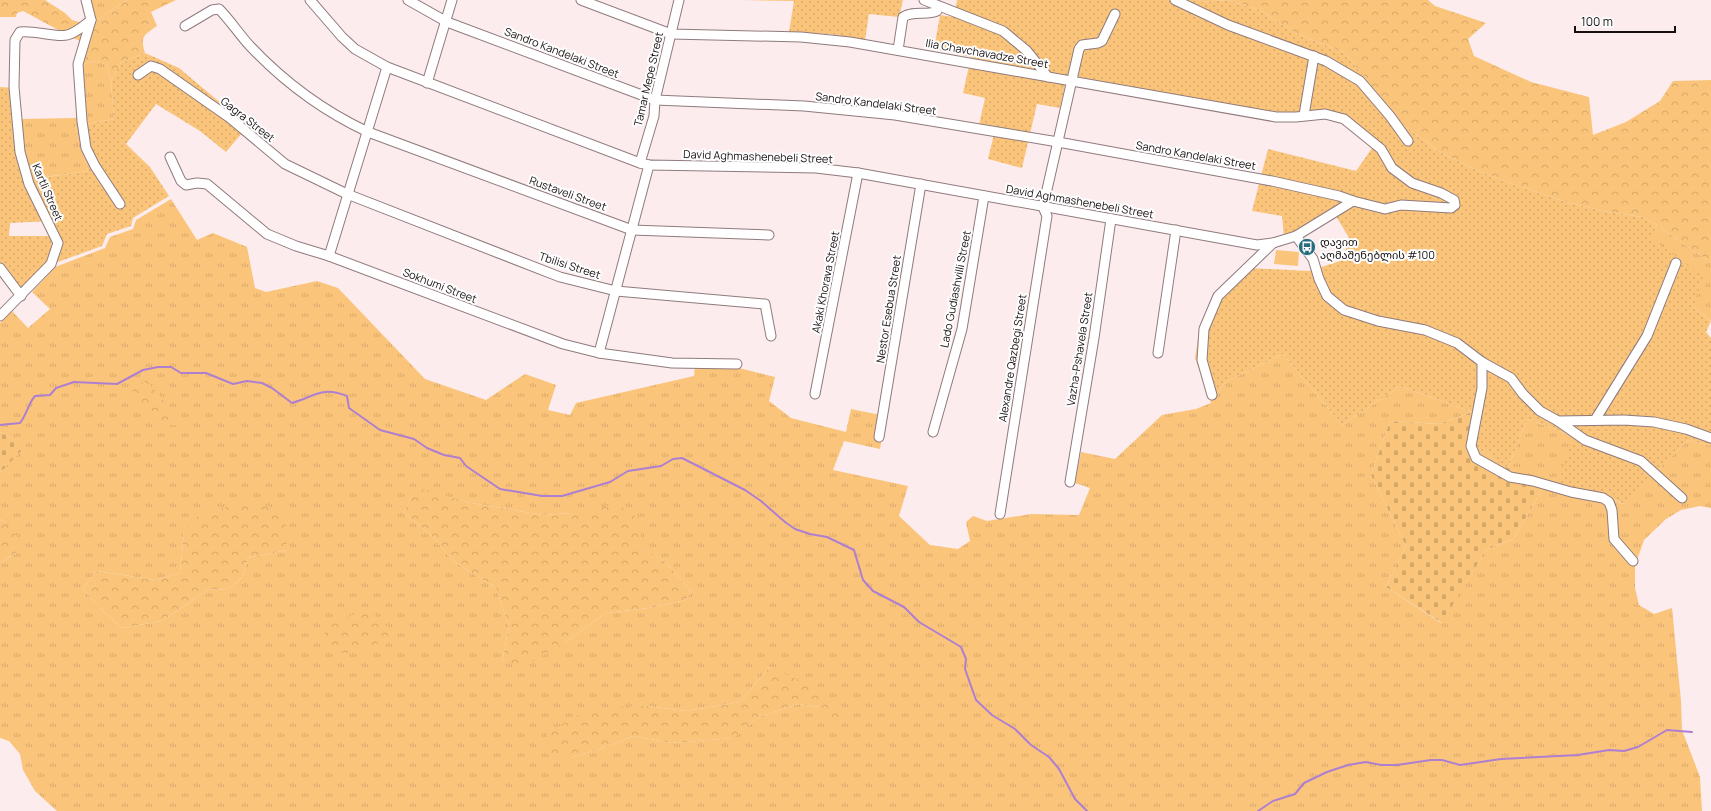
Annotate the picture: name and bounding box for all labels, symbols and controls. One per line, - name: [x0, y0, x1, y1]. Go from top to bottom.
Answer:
- scale bar: [1575, 8, 1675, 34]
- text: 100 m: [1581, 13, 1613, 30]
- street label: Sandro Kandelaki Street: [502, 23, 622, 81]
- street label: Tamar Mepe Street: [630, 30, 666, 128]
- street label: Ilia Chavchavadze Street: [924, 35, 1050, 71]
- street label: Sandro Kandelaki Street: [815, 88, 937, 118]
- street label: Gagra Street: [218, 93, 278, 145]
- street label: Sandro Kandelaki Street: [1135, 137, 1257, 173]
- street label: David Aghmashenebeli Street: [683, 146, 833, 166]
- street label: Kartli Street: [29, 161, 67, 223]
- street label: Rustaveli Street: [527, 172, 609, 214]
- street label: David Aghmashenebeli Street: [1005, 181, 1155, 221]
- street label: Lado Gudiashvilli Street: [936, 229, 974, 349]
- street label: Akaki Khorava Street: [808, 230, 842, 334]
- place label: დავით აღმაშენებლის #100: [1320, 234, 1435, 262]
- bus stop icon: დავით აღმაშენებლის #100: [1297, 237, 1317, 257]
- street label: Tbilisi Street: [537, 248, 603, 282]
- street label: Nestor Esebua Street: [872, 254, 904, 364]
- street label: Sokhumi Street: [401, 264, 479, 306]
- street label: Vazha-Pshavela Street: [1063, 291, 1095, 407]
- street label: Alexandre Qazbegi Street: [994, 293, 1030, 423]

